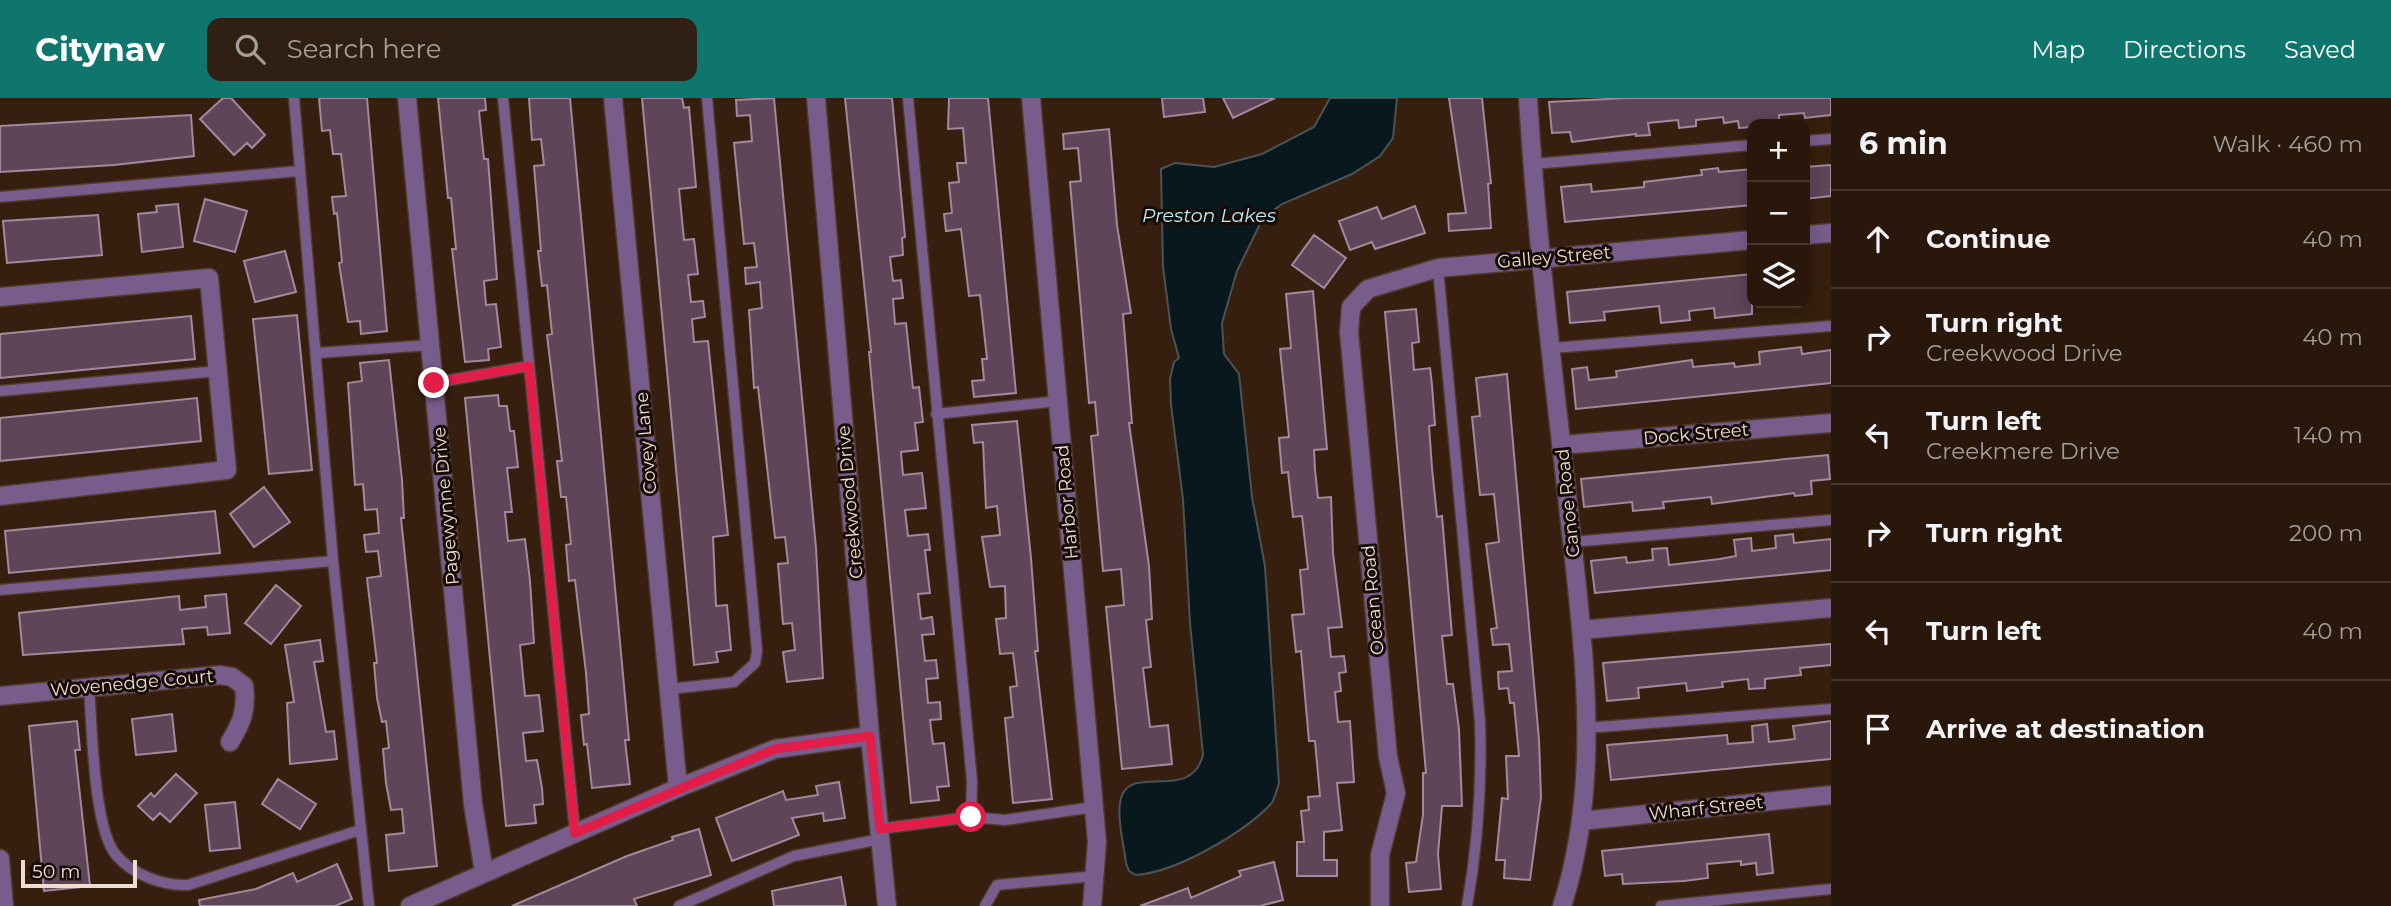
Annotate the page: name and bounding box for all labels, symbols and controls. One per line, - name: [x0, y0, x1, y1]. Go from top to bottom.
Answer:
- search box: [207, 18, 697, 81]
- text: Citynav: [35, 29, 165, 69]
- icon: search: [231, 30, 269, 68]
- text: Search here: [287, 33, 441, 65]
- text: Map: [2032, 35, 2085, 64]
- text: Directions: [2123, 35, 2246, 64]
- text: Saved: [2284, 35, 2356, 64]
- map controls: [1747, 119, 1810, 308]
- button: +: [1747, 119, 1810, 182]
- text: 6 min: [1859, 125, 1948, 162]
- text: Walk · 460 m: [2212, 130, 2363, 158]
- button: −: [1747, 182, 1810, 245]
- water label: Preston Lakes: [1142, 204, 1276, 227]
- icon: ahead: [1859, 220, 1897, 258]
- text: Continue: [1926, 223, 2051, 255]
- text: 40 m: [2302, 225, 2363, 253]
- street label: Galley Street: [1496, 241, 1612, 273]
- button: layers: [1747, 245, 1810, 308]
- text: Turn right: [1926, 307, 2062, 339]
- icon: right: [1859, 318, 1897, 356]
- text: 40 m: [2302, 323, 2363, 351]
- text: Creekwood Drive: [1926, 339, 2123, 367]
- route end: [418, 367, 449, 398]
- street label: Covey Lane: [631, 391, 661, 495]
- text: Turn left: [1926, 405, 2042, 437]
- icon: left: [1859, 416, 1897, 454]
- street label: Dock Street: [1642, 418, 1750, 450]
- text: 140 m: [2294, 421, 2363, 449]
- street label: Creekwood Drive: [832, 424, 868, 580]
- street label: Pagewynne Drive: [428, 426, 464, 586]
- text: Creekmere Drive: [1926, 437, 2120, 465]
- street label: Harbor Road: [1051, 444, 1083, 560]
- street label: Canoe Road: [1551, 447, 1585, 559]
- icon: right: [1859, 514, 1897, 552]
- text: Turn right: [1926, 517, 2062, 549]
- text: 200 m: [2289, 519, 2363, 547]
- street label: Ocean Road: [1357, 544, 1389, 656]
- icon: left: [1859, 612, 1897, 650]
- text: Turn left: [1926, 615, 2042, 647]
- text: 40 m: [2302, 617, 2363, 645]
- street label: Wovenedge Court: [49, 665, 215, 701]
- icon: arrive: [1859, 710, 1897, 748]
- text: Arrive at destination: [1926, 713, 2205, 745]
- street label: Wharf Street: [1648, 791, 1764, 825]
- route start: [955, 801, 986, 832]
- scale bar: [21, 857, 136, 889]
- text: 50 m: [32, 860, 80, 883]

